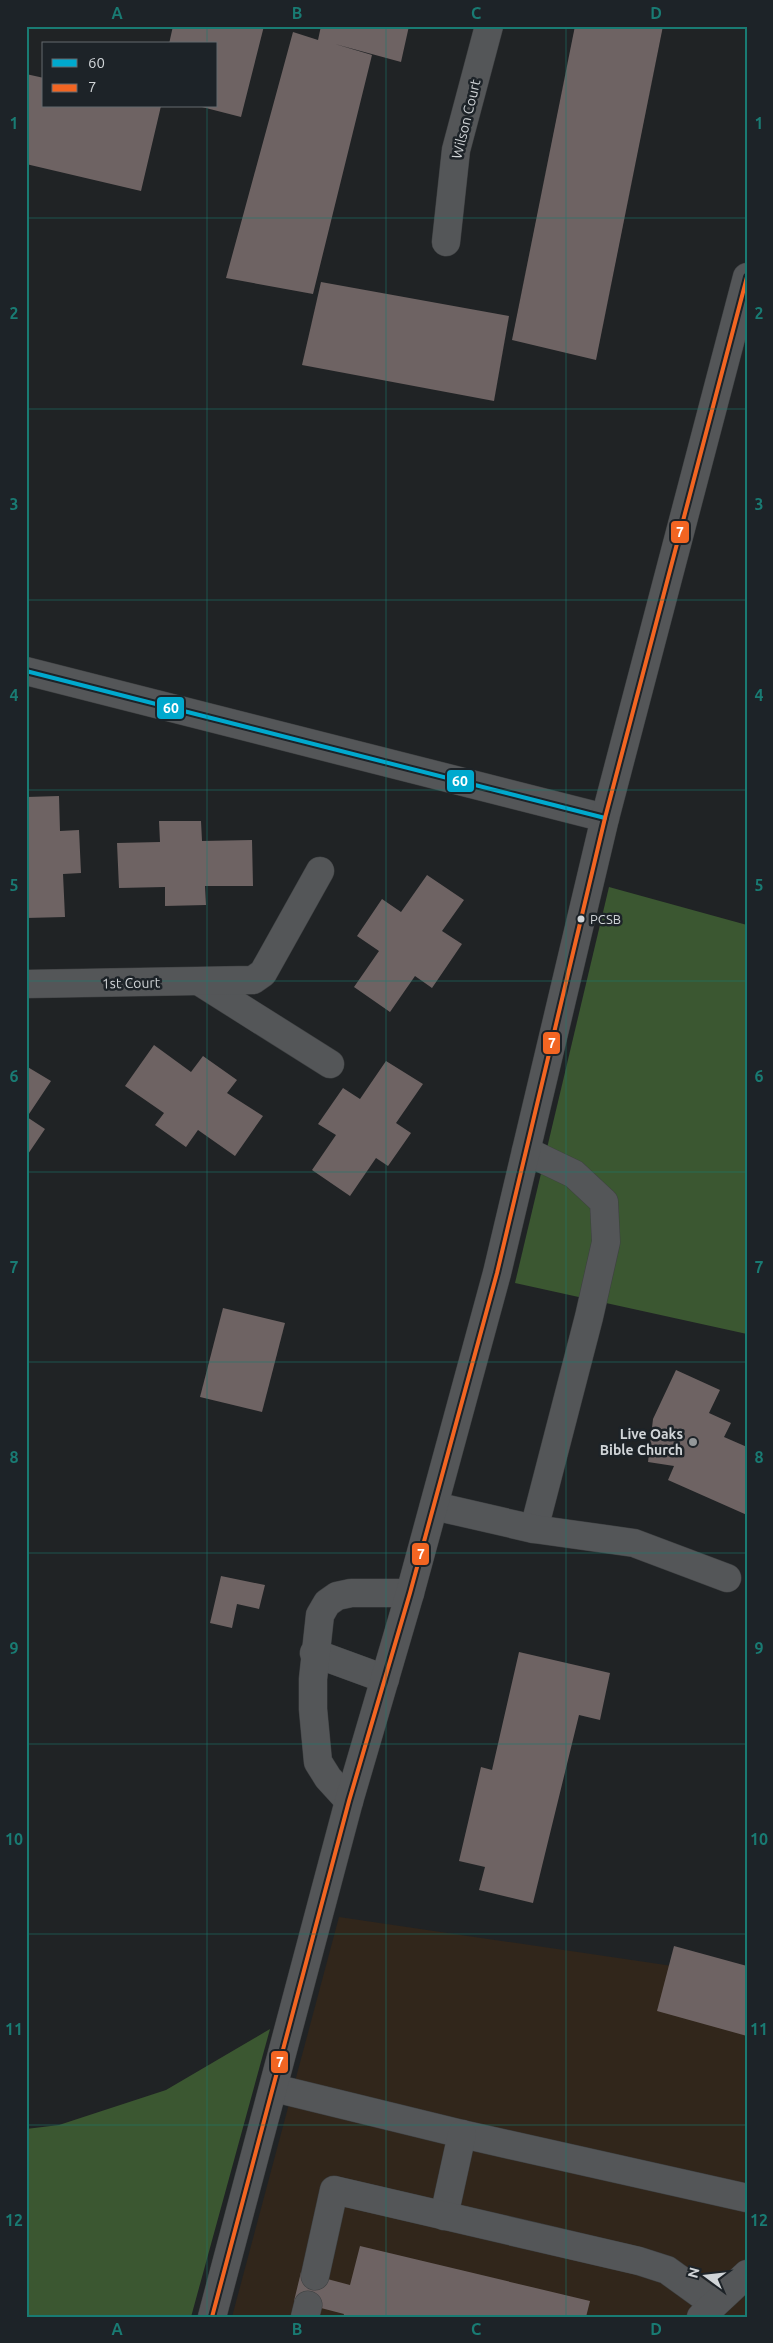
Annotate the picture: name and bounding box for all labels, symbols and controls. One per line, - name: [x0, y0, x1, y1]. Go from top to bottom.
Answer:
- text: A: [111, 4, 123, 22]
- text: B: [292, 4, 302, 22]
- text: C: [471, 4, 481, 22]
- text: D: [650, 4, 662, 22]
- legend: [42, 42, 218, 108]
- text: 60: [88, 54, 105, 71]
- street label: Wilson Court: [448, 77, 484, 160]
- text: 7: [88, 78, 96, 95]
- text: 1: [9, 114, 19, 132]
- text: 1: [754, 114, 764, 132]
- text: 2: [9, 304, 19, 322]
- text: 2: [754, 304, 764, 322]
- text: 3: [9, 495, 19, 513]
- text: 3: [754, 495, 764, 513]
- line badge: 7: [670, 520, 690, 544]
- text: 7: [676, 524, 684, 540]
- text: 4: [9, 686, 19, 704]
- text: 4: [754, 686, 764, 704]
- line badge: 60: [156, 696, 185, 720]
- text: 60: [163, 700, 179, 716]
- line badge: 60: [446, 769, 475, 793]
- text: 60: [452, 773, 468, 789]
- text: 5: [9, 876, 19, 894]
- text: 5: [754, 876, 764, 894]
- place label: PCSB: [590, 912, 621, 926]
- marker: PCSB: [576, 914, 586, 924]
- street label: 1st Court: [102, 974, 161, 992]
- line badge: 7: [542, 1031, 561, 1055]
- text: 7: [548, 1035, 556, 1051]
- text: 6: [9, 1067, 19, 1085]
- text: 6: [754, 1067, 764, 1085]
- text: 7: [9, 1258, 19, 1276]
- text: 7: [754, 1258, 764, 1276]
- place label: Live Oaks Bible Church: [600, 1426, 683, 1458]
- marker: Live Oaks Bible Church: [687, 1436, 699, 1448]
- text: 8: [9, 1448, 19, 1466]
- text: 8: [754, 1448, 764, 1466]
- line badge: 7: [411, 1542, 430, 1566]
- text: 7: [417, 1546, 425, 1562]
- text: 9: [9, 1639, 19, 1657]
- text: 9: [754, 1639, 764, 1657]
- text: 10: [5, 1830, 23, 1848]
- text: 10: [750, 1830, 768, 1848]
- text: 11: [5, 2020, 23, 2038]
- text: 11: [750, 2020, 768, 2038]
- line badge: 7: [270, 2050, 289, 2074]
- text: 7: [276, 2054, 284, 2070]
- text: 12: [5, 2211, 23, 2229]
- text: 12: [750, 2211, 768, 2229]
- north arrow: [680, 2250, 730, 2300]
- text: N: [684, 2266, 703, 2280]
- text: A: [111, 2320, 123, 2338]
- text: B: [292, 2320, 302, 2338]
- text: C: [471, 2320, 481, 2338]
- text: D: [650, 2320, 662, 2338]

